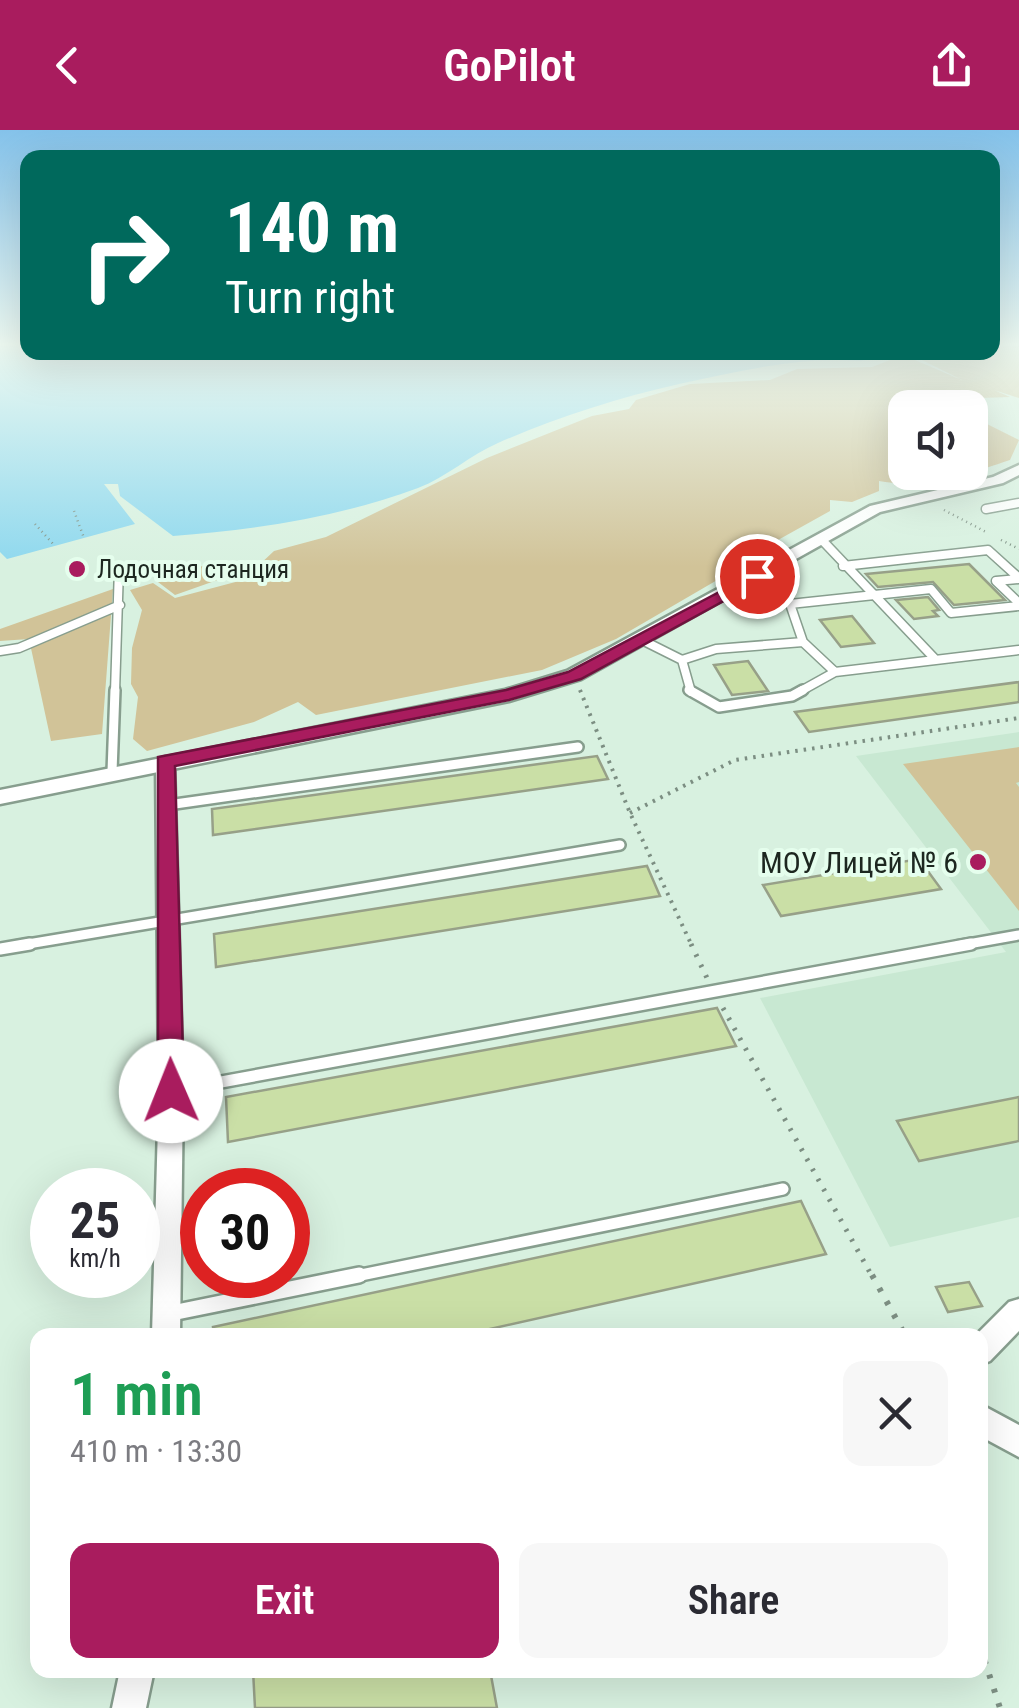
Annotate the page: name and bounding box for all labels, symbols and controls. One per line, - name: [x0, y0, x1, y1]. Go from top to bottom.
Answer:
- icon: back: [40, 38, 95, 93]
- icon: share: [924, 38, 979, 93]
- text: GoPilot: [443, 39, 576, 92]
- text: 140 m: [225, 187, 399, 269]
- icon: right: [60, 190, 190, 320]
- text: Turn right: [225, 271, 395, 324]
- map controls: [888, 390, 988, 490]
- button: sound: [888, 390, 988, 490]
- pin: [715, 534, 800, 619]
- icon: arrive: [730, 549, 785, 604]
- place label: Лодочная станция: [97, 555, 289, 584]
- marker: Лодочная станция: [66, 558, 88, 580]
- place label: МОУ Лицей № 6: [760, 845, 958, 880]
- marker: МОУ Лицей № 6: [967, 851, 989, 873]
- position arrow: [119, 1039, 223, 1143]
- speed limit sign: 30: [180, 1168, 310, 1298]
- text: 25: [70, 1192, 120, 1250]
- text: km/h: [69, 1244, 121, 1273]
- text: 1 min: [70, 1359, 203, 1430]
- button: close: [843, 1361, 948, 1466]
- text: 410 m · 13:30: [70, 1432, 242, 1470]
- button: Exit: [70, 1543, 499, 1658]
- button: Share: [519, 1543, 948, 1658]

